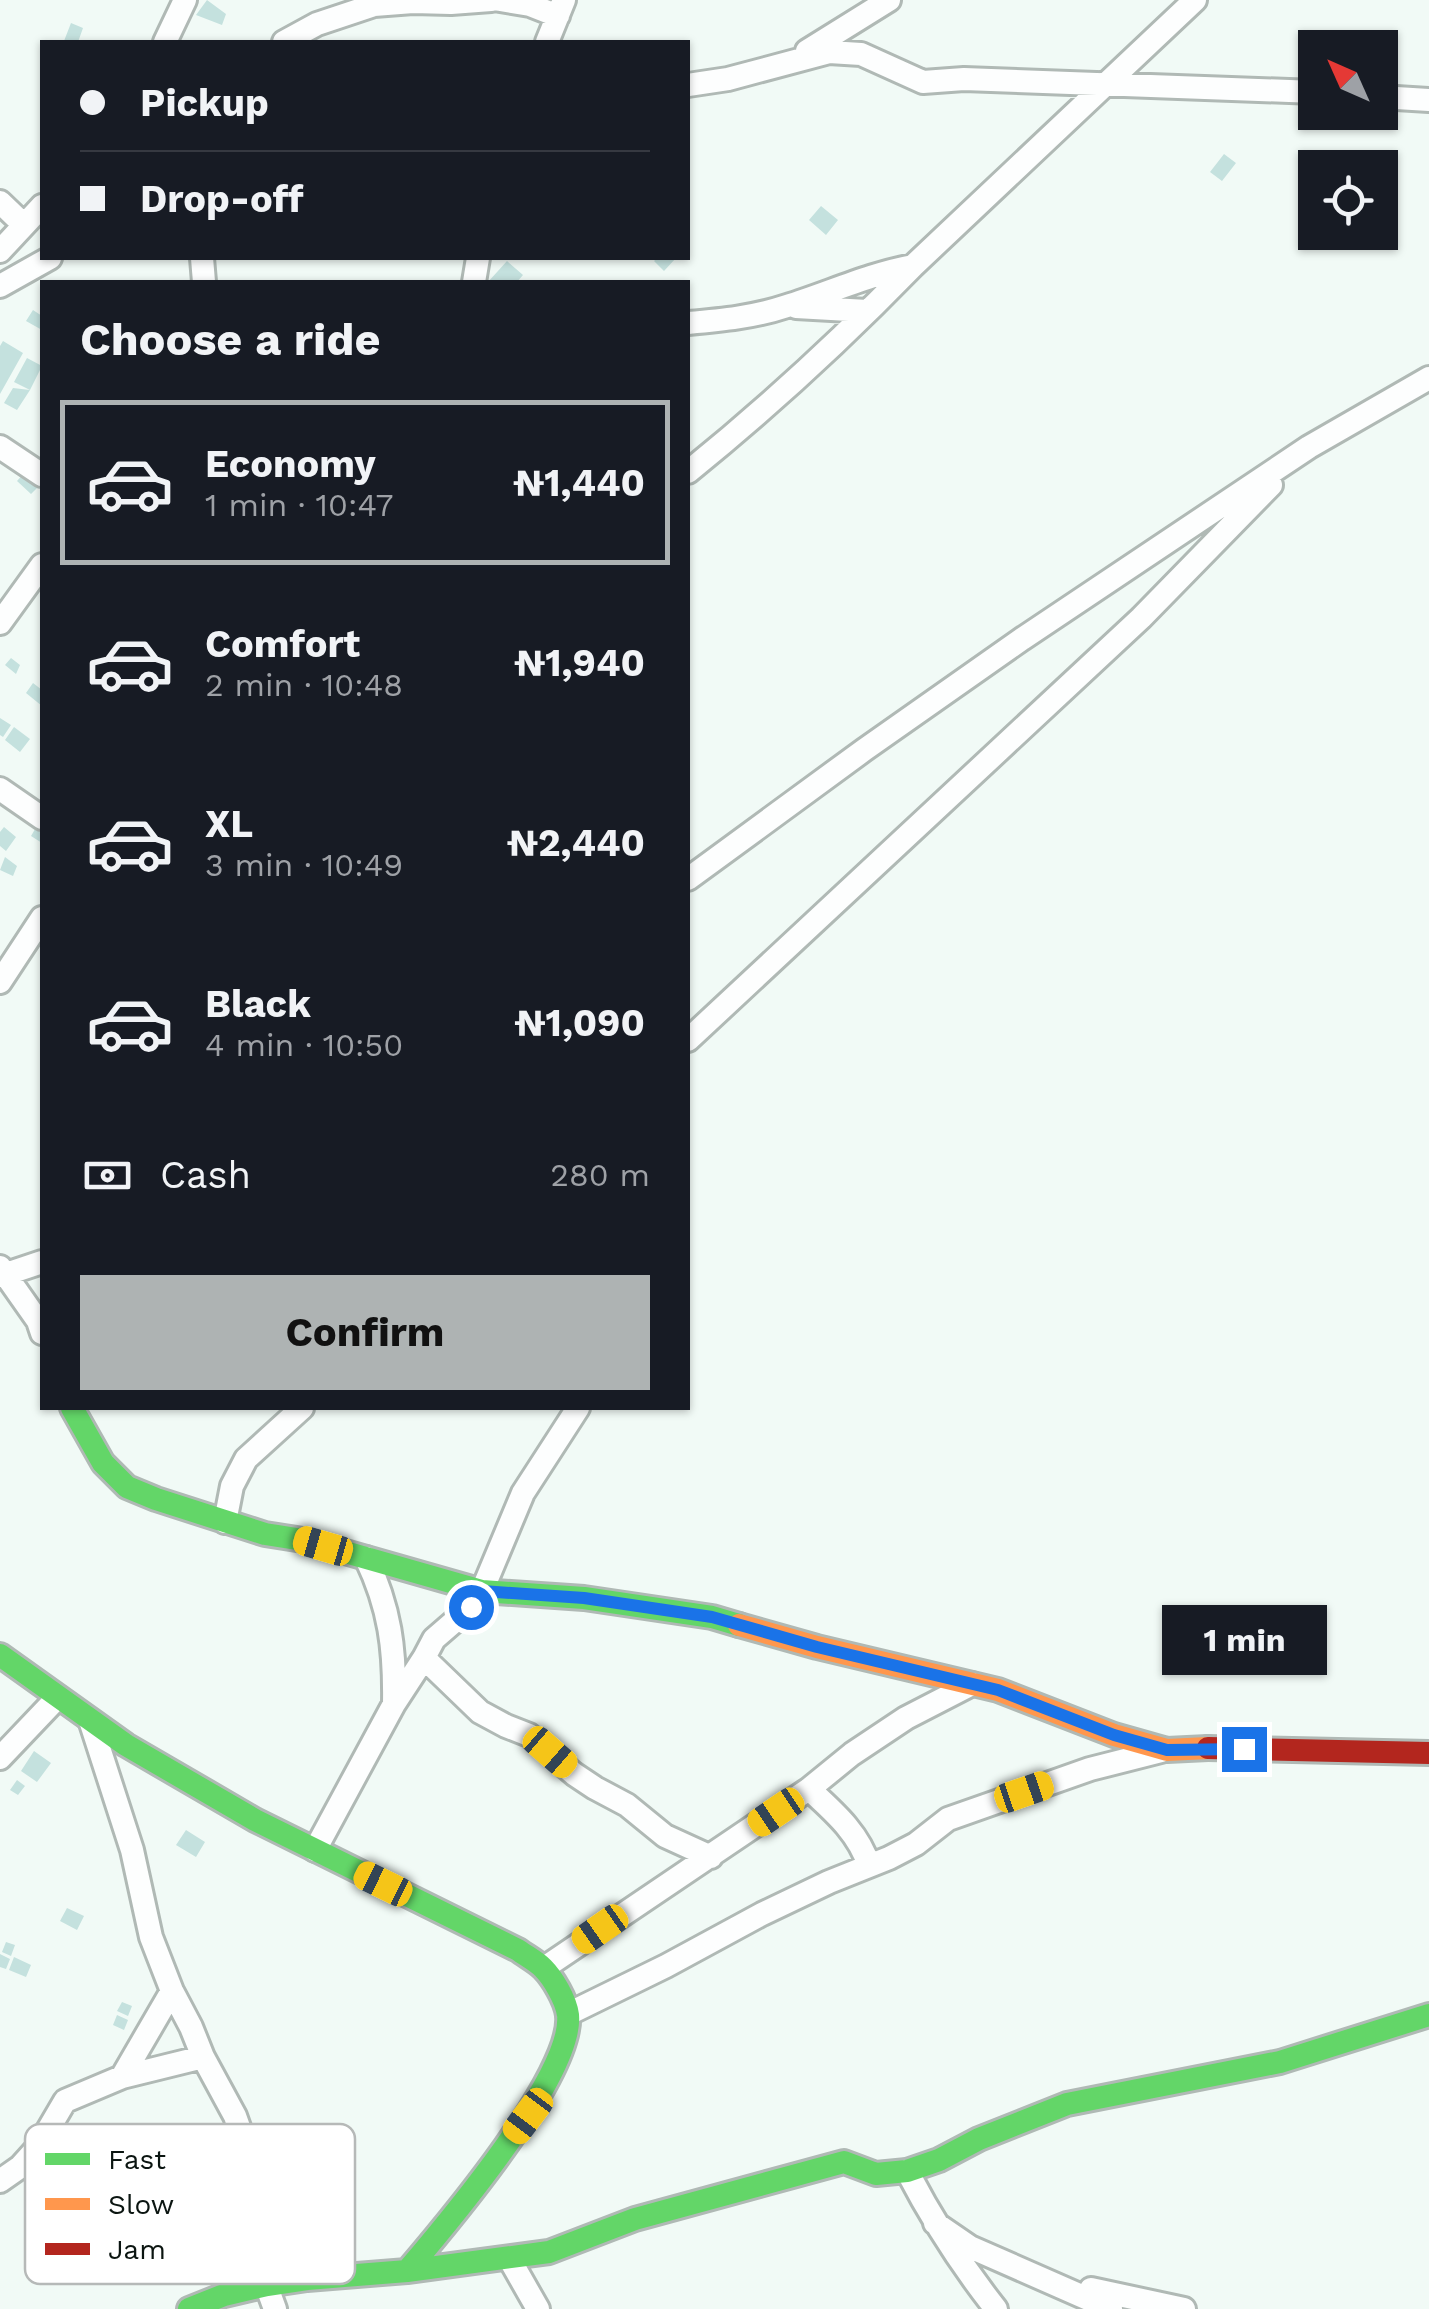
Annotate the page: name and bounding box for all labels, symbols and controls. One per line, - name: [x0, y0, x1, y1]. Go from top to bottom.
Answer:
- north arrow: [1298, 30, 1398, 130]
- map controls: [1298, 30, 1398, 250]
- text: Pickup: [140, 81, 269, 125]
- button: locate: [1298, 150, 1398, 250]
- text: Drop-off: [140, 177, 304, 221]
- text: Choose a ride: [80, 313, 380, 366]
- icon: car: [85, 438, 175, 528]
- text: Economy: [205, 442, 376, 486]
- text: ₦1,440: [513, 461, 645, 505]
- text: 1 min · 10:47: [205, 486, 393, 524]
- icon: car: [85, 618, 175, 708]
- text: Comfort: [205, 622, 360, 666]
- text: ₦1,940: [514, 641, 645, 685]
- text: 2 min · 10:48: [205, 666, 403, 704]
- icon: car: [85, 798, 175, 888]
- text: XL: [205, 802, 253, 846]
- text: ₦2,440: [507, 821, 645, 865]
- text: 3 min · 10:49: [205, 846, 403, 884]
- icon: car: [85, 978, 175, 1068]
- text: Black: [205, 982, 311, 1026]
- text: ₦1,090: [514, 1001, 645, 1045]
- text: 4 min · 10:50: [205, 1026, 403, 1064]
- icon: cash: [80, 1148, 135, 1203]
- text: Cash: [160, 1153, 251, 1197]
- text: 280 m: [550, 1156, 650, 1194]
- button: Confirm: [80, 1275, 650, 1390]
- car: [290, 1523, 356, 1569]
- route start: [449, 1585, 494, 1630]
- callout: 1 min: [1162, 1604, 1326, 1674]
- text: 1 min: [1203, 1621, 1286, 1659]
- car: [518, 1721, 582, 1783]
- route end: [1222, 1727, 1267, 1772]
- car: [991, 1768, 1057, 1816]
- car: [743, 1783, 809, 1841]
- car: [349, 1857, 417, 1911]
- car: [567, 1900, 633, 1958]
- car: [498, 2083, 558, 2149]
- legend: [25, 2124, 355, 2284]
- text: Fast: [108, 2143, 166, 2176]
- text: Slow: [108, 2188, 174, 2221]
- text: Jam: [108, 2233, 166, 2266]

